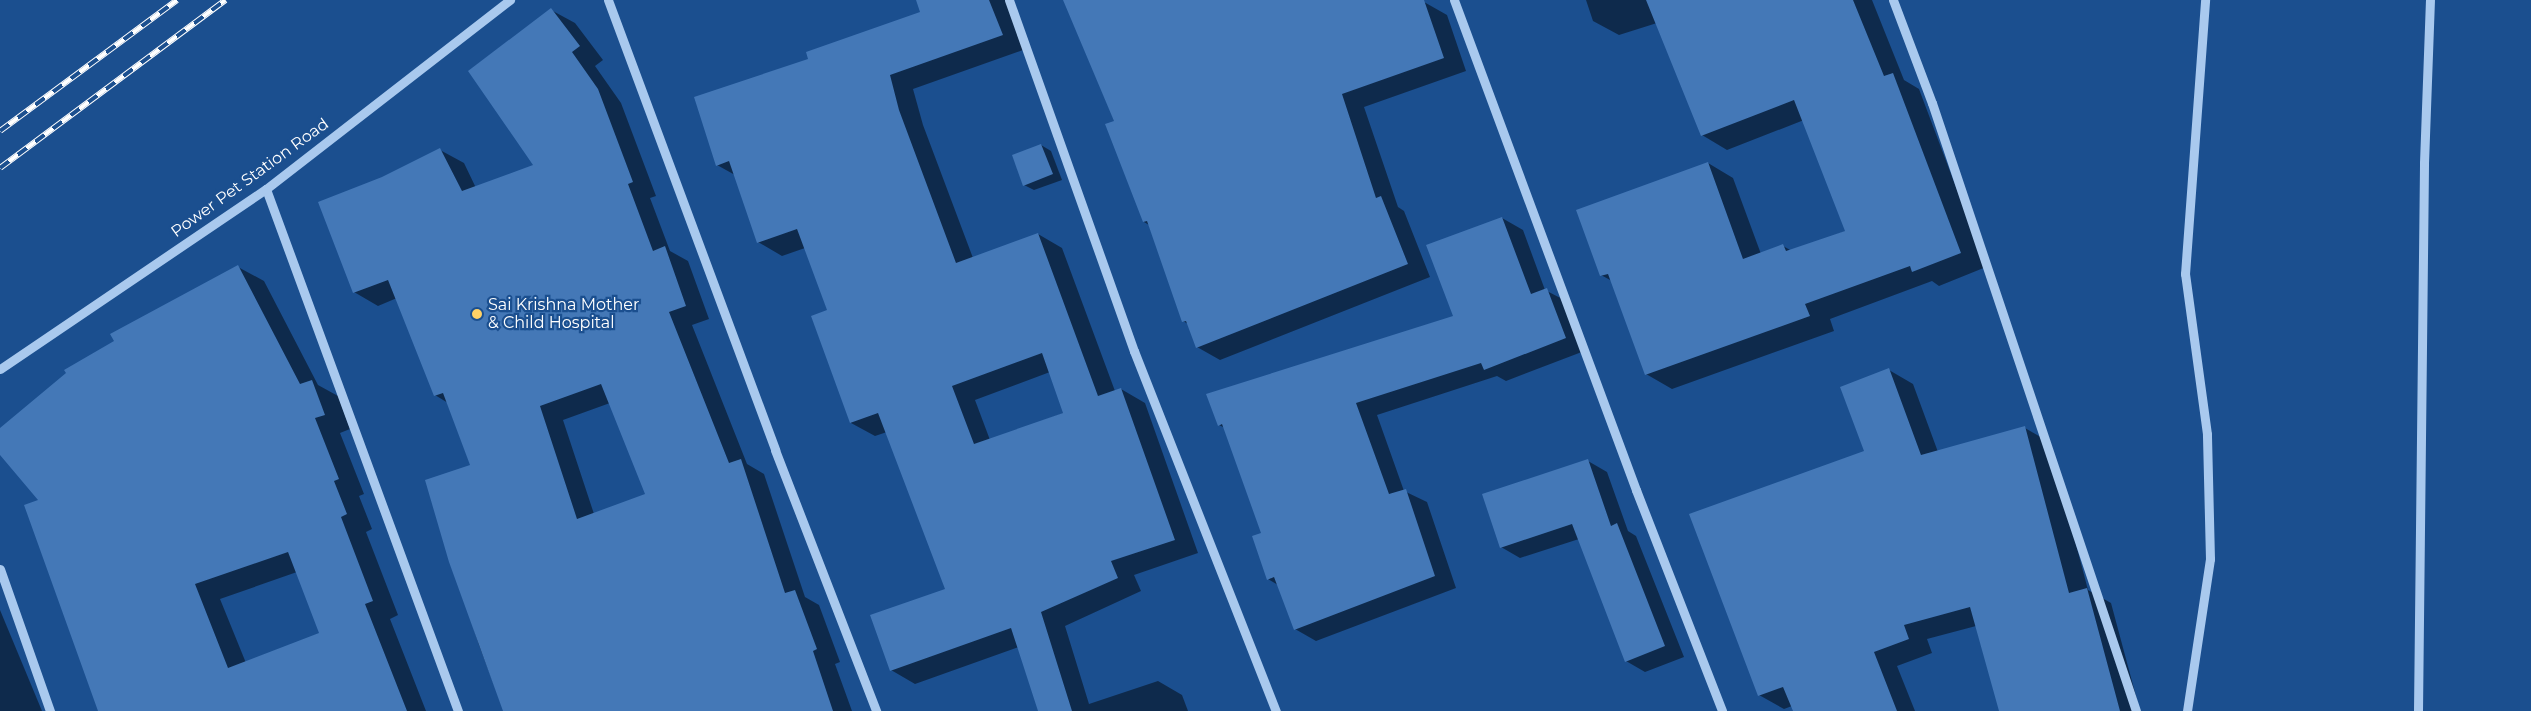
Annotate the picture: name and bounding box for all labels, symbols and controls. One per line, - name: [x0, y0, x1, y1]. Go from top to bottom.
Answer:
- street label: Power Pet Station Road: [168, 114, 332, 242]
- place label: Sai Krishna Mother & Child Hospital: [488, 295, 639, 333]
- marker: Sai Krishna Mother & Child Hospital: [470, 307, 484, 321]

